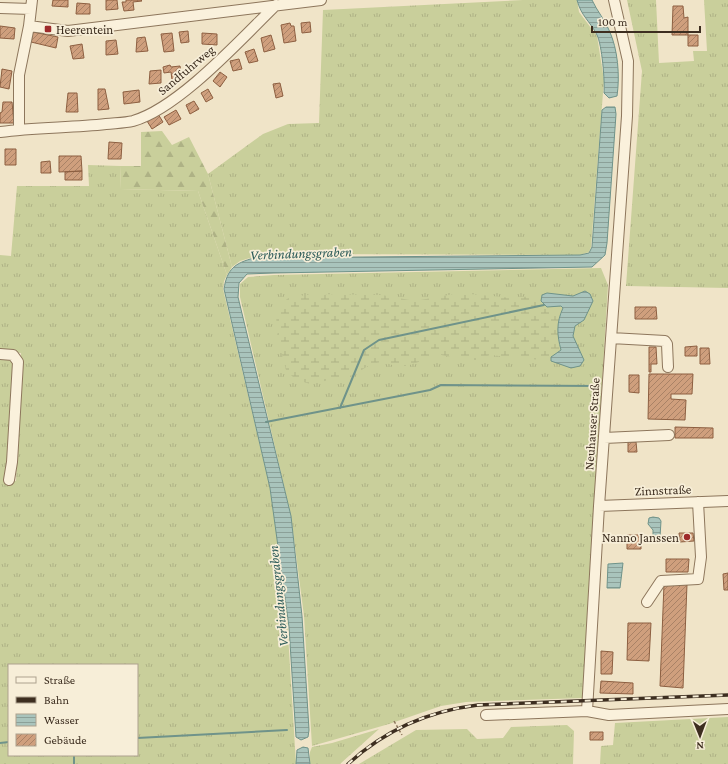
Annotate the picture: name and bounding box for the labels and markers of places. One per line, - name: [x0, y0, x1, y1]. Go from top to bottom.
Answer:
- place label: Heerentein: [56, 22, 113, 37]
- marker: Heerentein: [43, 24, 53, 34]
- place label: Nanno Janssen: [602, 530, 679, 545]
- marker: Nanno Janssen: [682, 532, 692, 542]

